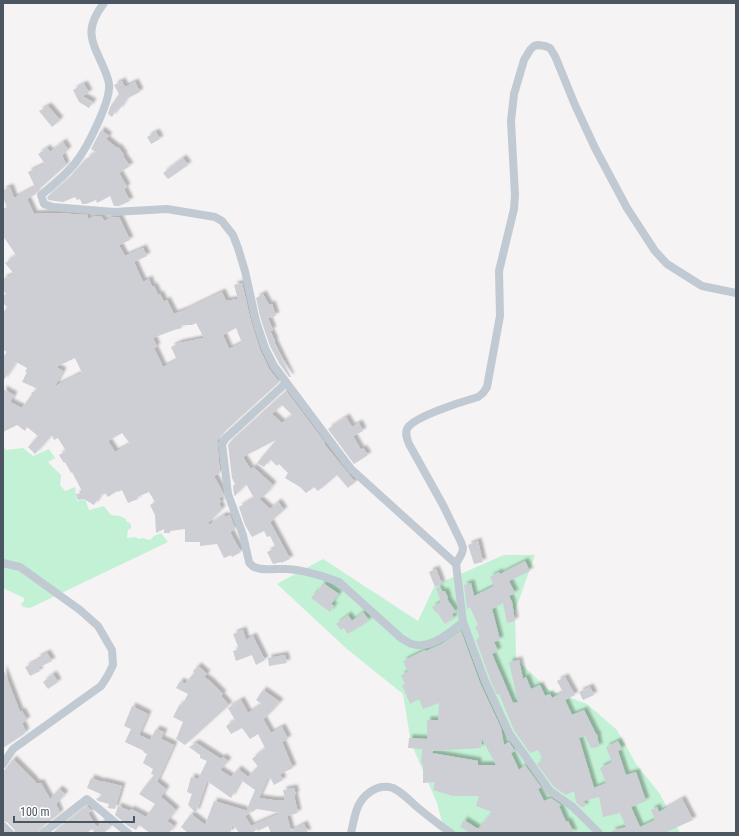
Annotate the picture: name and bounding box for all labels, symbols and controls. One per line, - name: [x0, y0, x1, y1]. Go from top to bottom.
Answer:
- scale bar: [14, 798, 134, 824]
- text: 100 m: [20, 805, 50, 819]

